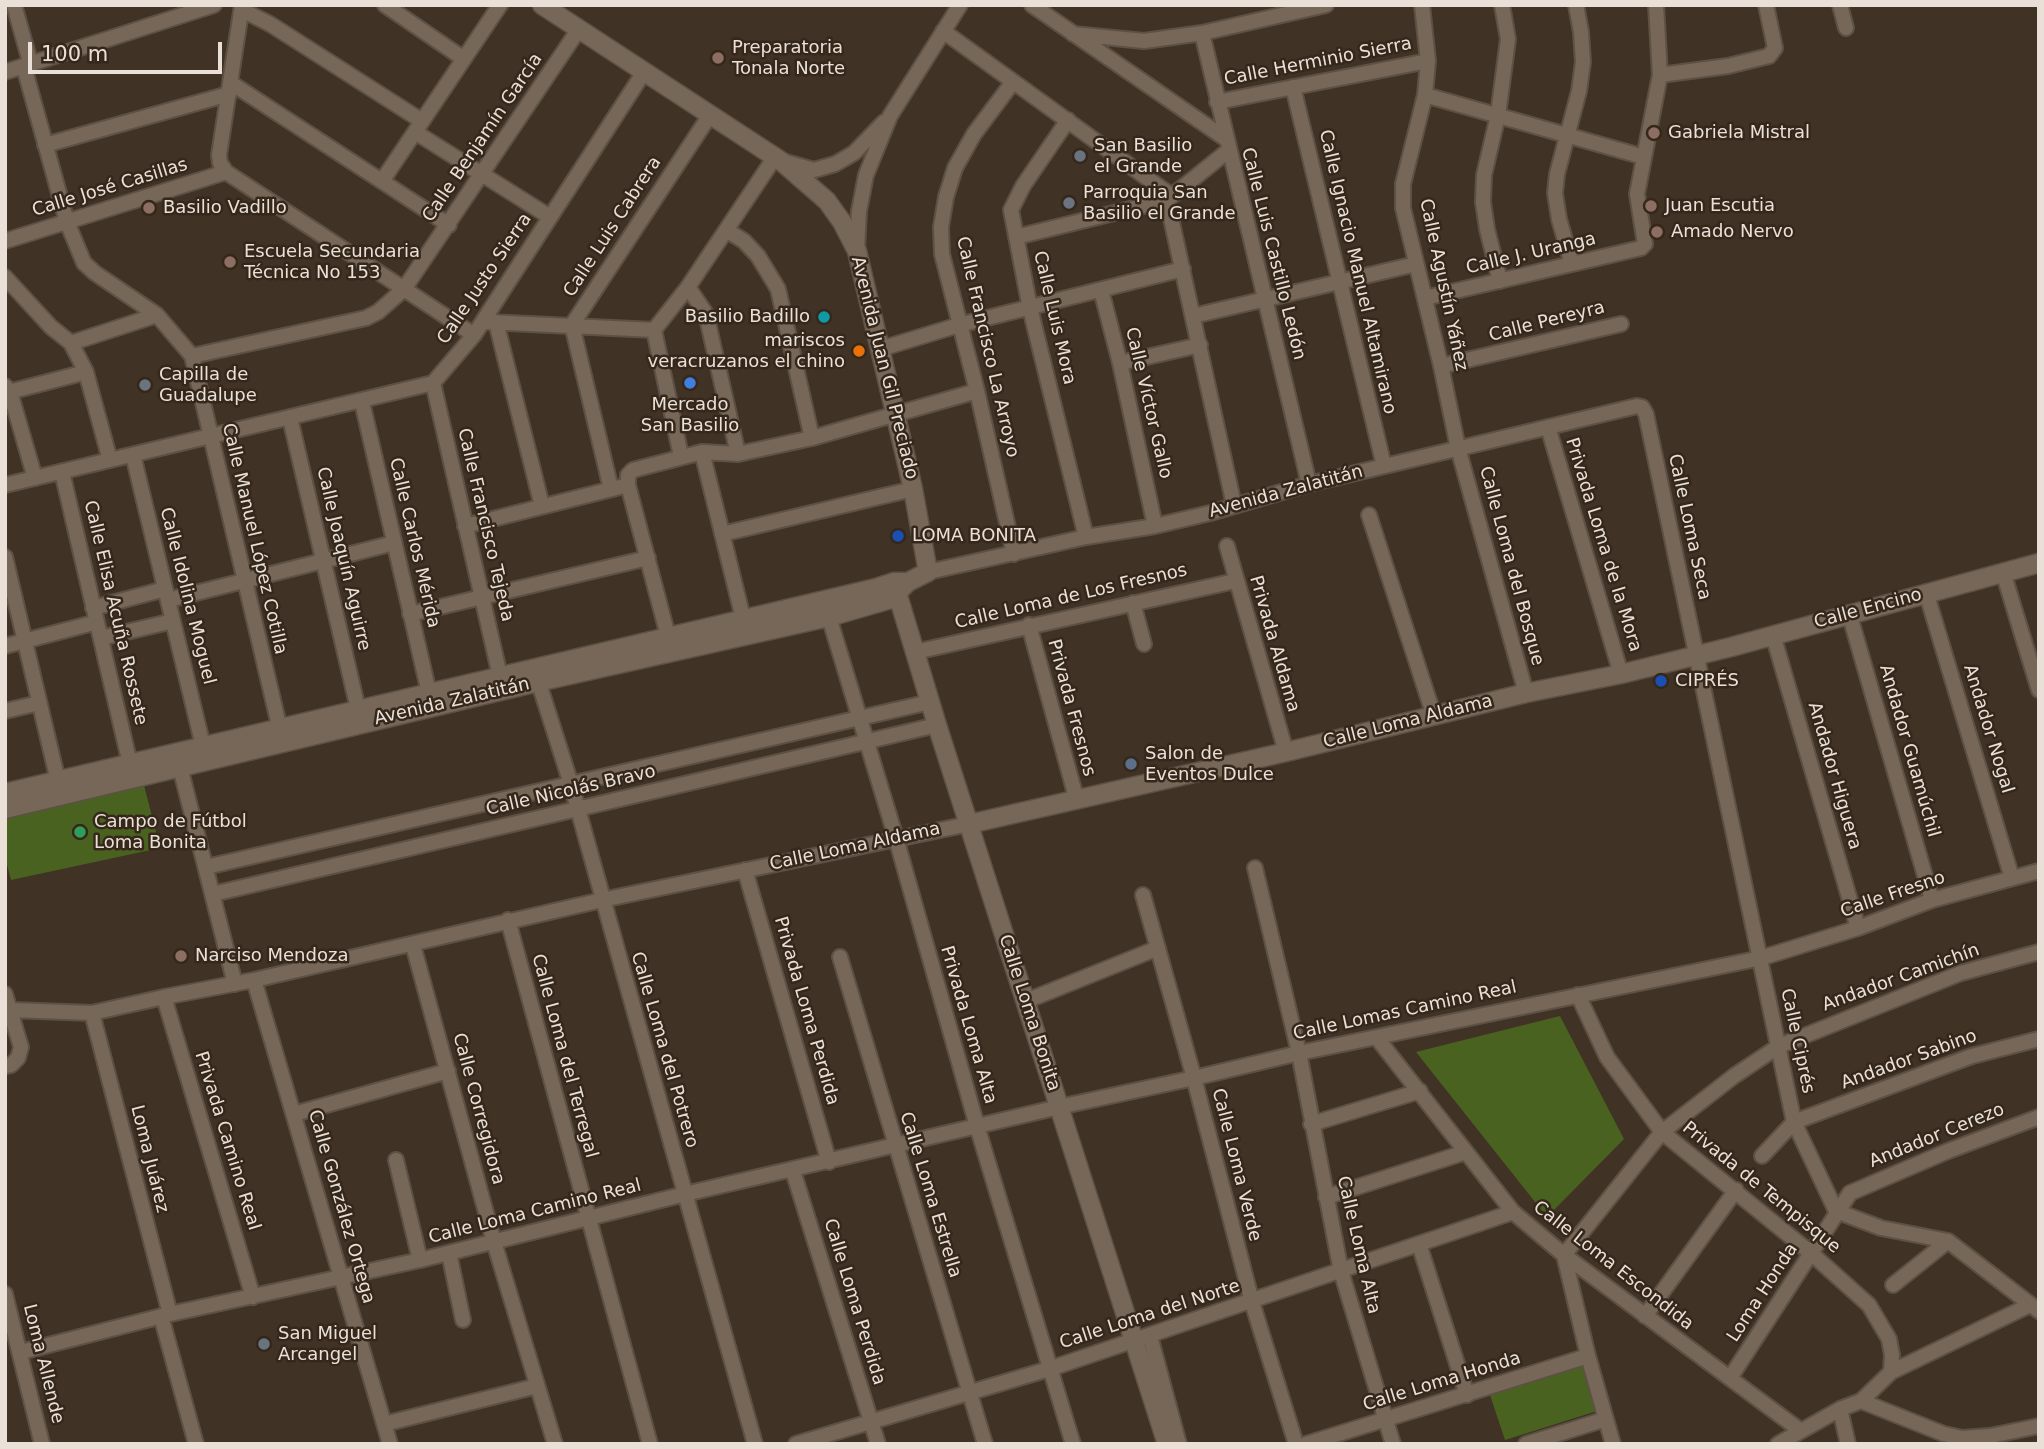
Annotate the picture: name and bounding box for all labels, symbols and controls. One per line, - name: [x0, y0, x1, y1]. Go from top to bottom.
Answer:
- scale bar: [32, 28, 226, 72]
- street label: Calle Herminio Sierra: [1222, 33, 1414, 91]
- place label: Preparatoria Tonala Norte: [732, 37, 845, 80]
- text: 100 m: [41, 42, 108, 66]
- street label: Calle Benjamín García: [418, 50, 548, 226]
- marker: Preparatoria Tonala Norte: [710, 50, 726, 66]
- place label: Gabriela Mistral: [1668, 122, 1810, 144]
- marker: Gabriela Mistral: [1646, 125, 1662, 141]
- street label: Calle Ignacio Manuel Altamirano: [1314, 128, 1400, 416]
- place label: San Basilio el Grande: [1094, 135, 1192, 178]
- street label: Calle Luis Castillo Ledón: [1236, 146, 1310, 362]
- marker: San Basilio el Grande: [1072, 148, 1088, 164]
- street label: Calle Luis Cabrera: [560, 153, 666, 301]
- street label: Calle José Casillas: [30, 154, 190, 222]
- place label: Parroquia San Basilio el Grande: [1083, 182, 1236, 224]
- marker: Parroquia San Basilio el Grande: [1061, 195, 1077, 211]
- place label: Juan Escutia: [1665, 195, 1775, 217]
- place label: Basilio Vadillo: [163, 197, 287, 219]
- street label: Calle Agustín Yáñez: [1414, 197, 1472, 373]
- marker: Juan Escutia: [1643, 198, 1659, 214]
- marker: Basilio Vadillo: [141, 200, 157, 216]
- street label: Calle Justo Sierra: [433, 209, 537, 349]
- place label: Amado Nervo: [1671, 221, 1794, 243]
- marker: Amado Nervo: [1649, 224, 1665, 240]
- street label: Calle J. Uranga: [1464, 229, 1598, 279]
- street label: Calle Francisco La Arroyo: [951, 234, 1023, 460]
- place label: Escuela Secundaria Técnica No 153: [244, 241, 420, 284]
- street label: Calle Luis Mora: [1028, 249, 1080, 387]
- marker: Escuela Secundaria Técnica No 153: [222, 254, 238, 270]
- street label: Avenida Juan Gil Preciado: [846, 254, 922, 482]
- street label: Calle Pereyra: [1487, 297, 1607, 347]
- place label: Basilio Badillo: [685, 306, 810, 328]
- marker: Basilio Badillo: [816, 309, 832, 325]
- street label: Calle Víctor Gallo: [1120, 325, 1176, 481]
- place label: mariscos veracruzanos el chino: [648, 330, 845, 372]
- marker: mariscos veracruzanos el chino: [851, 343, 867, 359]
- place label: Capilla de Guadalupe: [159, 364, 257, 406]
- marker: Mercado San Basilio: [682, 375, 698, 391]
- marker: Capilla de Guadalupe: [137, 377, 153, 393]
- place label: Mercado San Basilio: [641, 394, 739, 436]
- street label: Calle Manuel López Cotilla: [217, 421, 291, 657]
- street label: Calle Francisco Tejeda: [452, 426, 518, 624]
- street label: Privada Loma de la Mora: [1560, 435, 1646, 655]
- street label: Calle Loma Seca: [1663, 452, 1715, 602]
- street label: Calle Carlos Mérida: [384, 456, 444, 630]
- street label: Avenida Zalatitán: [1207, 461, 1365, 523]
- street label: Calle Loma del Bosque: [1474, 464, 1548, 668]
- street label: Calle Joaquín Aguirre: [311, 465, 375, 653]
- street label: Calle Elisa Acuña Rossete: [79, 499, 151, 727]
- street label: Calle Idolina Moguel: [155, 505, 219, 687]
- place label: LOMA BONITA: [912, 525, 1036, 547]
- marker: LOMA BONITA: [890, 528, 906, 544]
- street label: Calle Loma de Los Fresnos: [953, 560, 1189, 634]
- street label: Privada Aldama: [1244, 573, 1304, 715]
- street label: Calle Encino: [1812, 584, 1924, 634]
- street label: Privada Fresnos: [1042, 637, 1100, 779]
- street label: Andador Guamúchil: [1874, 662, 1944, 840]
- street label: Andador Nogal: [1958, 662, 2018, 796]
- place label: CIPRÉS: [1675, 670, 1739, 692]
- marker: CIPRÉS: [1653, 673, 1669, 689]
- street label: Avenida Zalatitán: [372, 674, 532, 730]
- street label: Calle Loma Aldama: [1321, 691, 1495, 753]
- street label: Andador Higuera: [1803, 700, 1865, 852]
- place label: Salon de Eventos Dulce: [1145, 743, 1274, 786]
- marker: Salon de Eventos Dulce: [1123, 756, 1139, 772]
- street label: Calle Nicolás Bravo: [484, 761, 658, 821]
- place label: Campo de Fútbol Loma Bonita: [94, 811, 247, 854]
- street label: Calle Loma Aldama: [768, 818, 942, 876]
- marker: Campo de Fútbol Loma Bonita: [72, 824, 88, 840]
- street label: Calle Fresno: [1838, 867, 1948, 923]
- street label: Privada Loma Perdida: [769, 914, 843, 1108]
- street label: Calle Loma Bonita: [994, 932, 1064, 1094]
- street label: Andador Camichín: [1820, 940, 1982, 1016]
- street label: Privada Loma Alta: [935, 944, 1001, 1106]
- place label: Narciso Mendoza: [195, 945, 348, 967]
- marker: Narciso Mendoza: [173, 948, 189, 964]
- street label: Calle Loma del Potrero: [626, 949, 702, 1151]
- street label: Calle Loma del Terregal: [526, 952, 602, 1160]
- street label: Calle Lomas Camino Real: [1291, 977, 1519, 1045]
- street label: Calle Ciprés: [1775, 986, 1819, 1096]
- street label: Andador Sabino: [1838, 1025, 1980, 1095]
- street label: Calle Corregidora: [447, 1031, 509, 1187]
- street label: Privada Camino Real: [189, 1049, 265, 1233]
- street label: Calle Loma Verde: [1207, 1086, 1265, 1244]
- street label: Andador Cerezo: [1866, 1099, 2008, 1173]
- street label: Loma Juárez: [125, 1103, 173, 1215]
- street label: Calle González Ortega: [303, 1108, 379, 1306]
- street label: Calle Loma Estrella: [894, 1109, 966, 1281]
- street label: Privada de Tempisque: [1678, 1118, 1844, 1258]
- street label: Calle Loma Alta: [1332, 1174, 1384, 1316]
- street label: Calle Loma Camino Real: [426, 1175, 644, 1249]
- street label: Calle Loma Escondida: [1529, 1197, 1697, 1335]
- street label: Calle Loma Perdida: [818, 1216, 890, 1388]
- street label: Loma Honda: [1723, 1240, 1803, 1346]
- street label: Calle Loma del Norte: [1057, 1276, 1243, 1354]
- street label: Loma Allende: [18, 1302, 68, 1426]
- place label: San Miguel Arcangel: [278, 1323, 377, 1366]
- marker: San Miguel Arcangel: [256, 1336, 272, 1352]
- street label: Calle Loma Honda: [1361, 1348, 1523, 1416]

